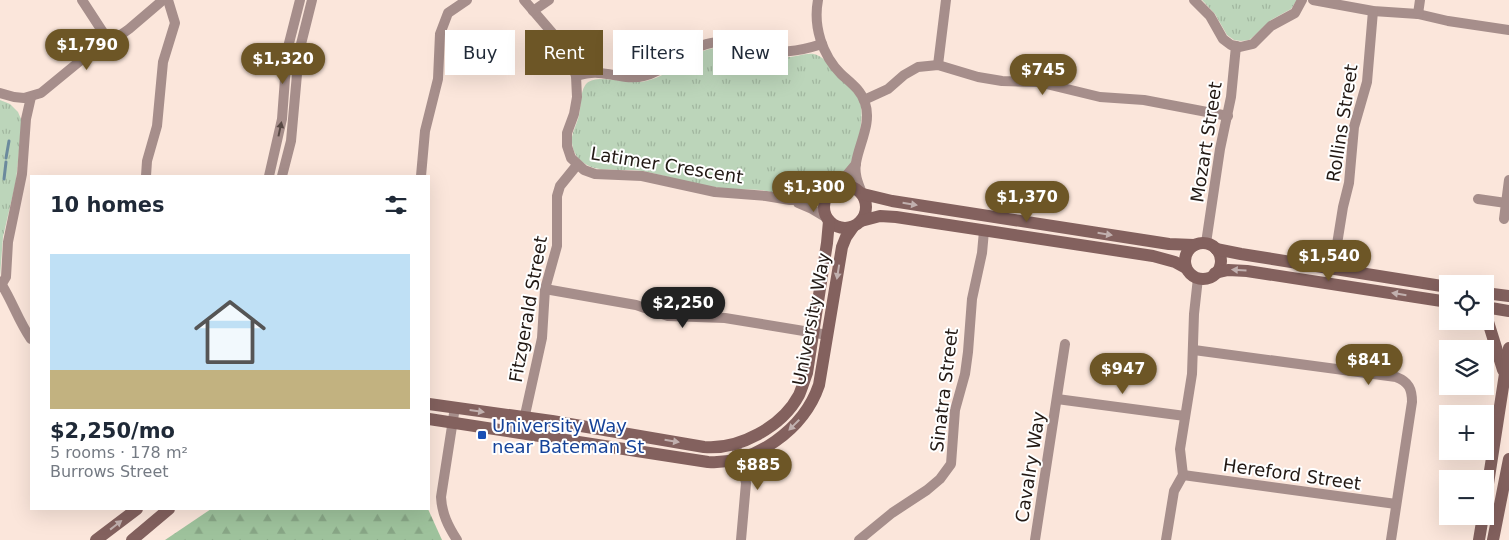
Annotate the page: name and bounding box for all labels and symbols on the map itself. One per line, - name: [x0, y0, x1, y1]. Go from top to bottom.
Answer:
- pin: $1,790: [46, 28, 128, 71]
- pin: $1,320: [242, 42, 324, 85]
- pin: $745: [1013, 54, 1073, 96]
- street label: Rollins Street: [1322, 63, 1362, 183]
- street label: Mozart Street: [1186, 80, 1226, 204]
- one-way arrow: [277, 121, 285, 137]
- street label: Latimer Crescent: [589, 143, 745, 187]
- pin: $1,300: [773, 170, 855, 213]
- pin: $1,370: [986, 180, 1068, 223]
- one-way arrow: [903, 200, 919, 208]
- one-way arrow: [1098, 231, 1114, 239]
- street label: Fitzgerald Street: [505, 234, 551, 384]
- pin: $1,540: [1288, 240, 1370, 282]
- street label: University Way: [788, 250, 834, 387]
- one-way arrow: [833, 264, 841, 280]
- one-way arrow: [1230, 266, 1246, 274]
- pin: $2,250: [642, 286, 724, 329]
- one-way arrow: [1391, 290, 1407, 298]
- street label: Sinatra Street: [926, 327, 962, 453]
- pin: $841: [1339, 344, 1399, 386]
- pin: $947: [1093, 352, 1153, 395]
- one-way arrow: [469, 407, 485, 415]
- street label: Cavalry Way: [1011, 410, 1049, 524]
- place label: University Way near Bateman St: [492, 415, 644, 457]
- one-way arrow: [788, 419, 800, 431]
- marker: University Way near Bateman St: [476, 429, 488, 441]
- one-way arrow: [664, 438, 680, 446]
- pin: $885: [728, 448, 788, 491]
- street label: Hereford Street: [1222, 454, 1362, 494]
- one-way arrow: [110, 519, 123, 530]

